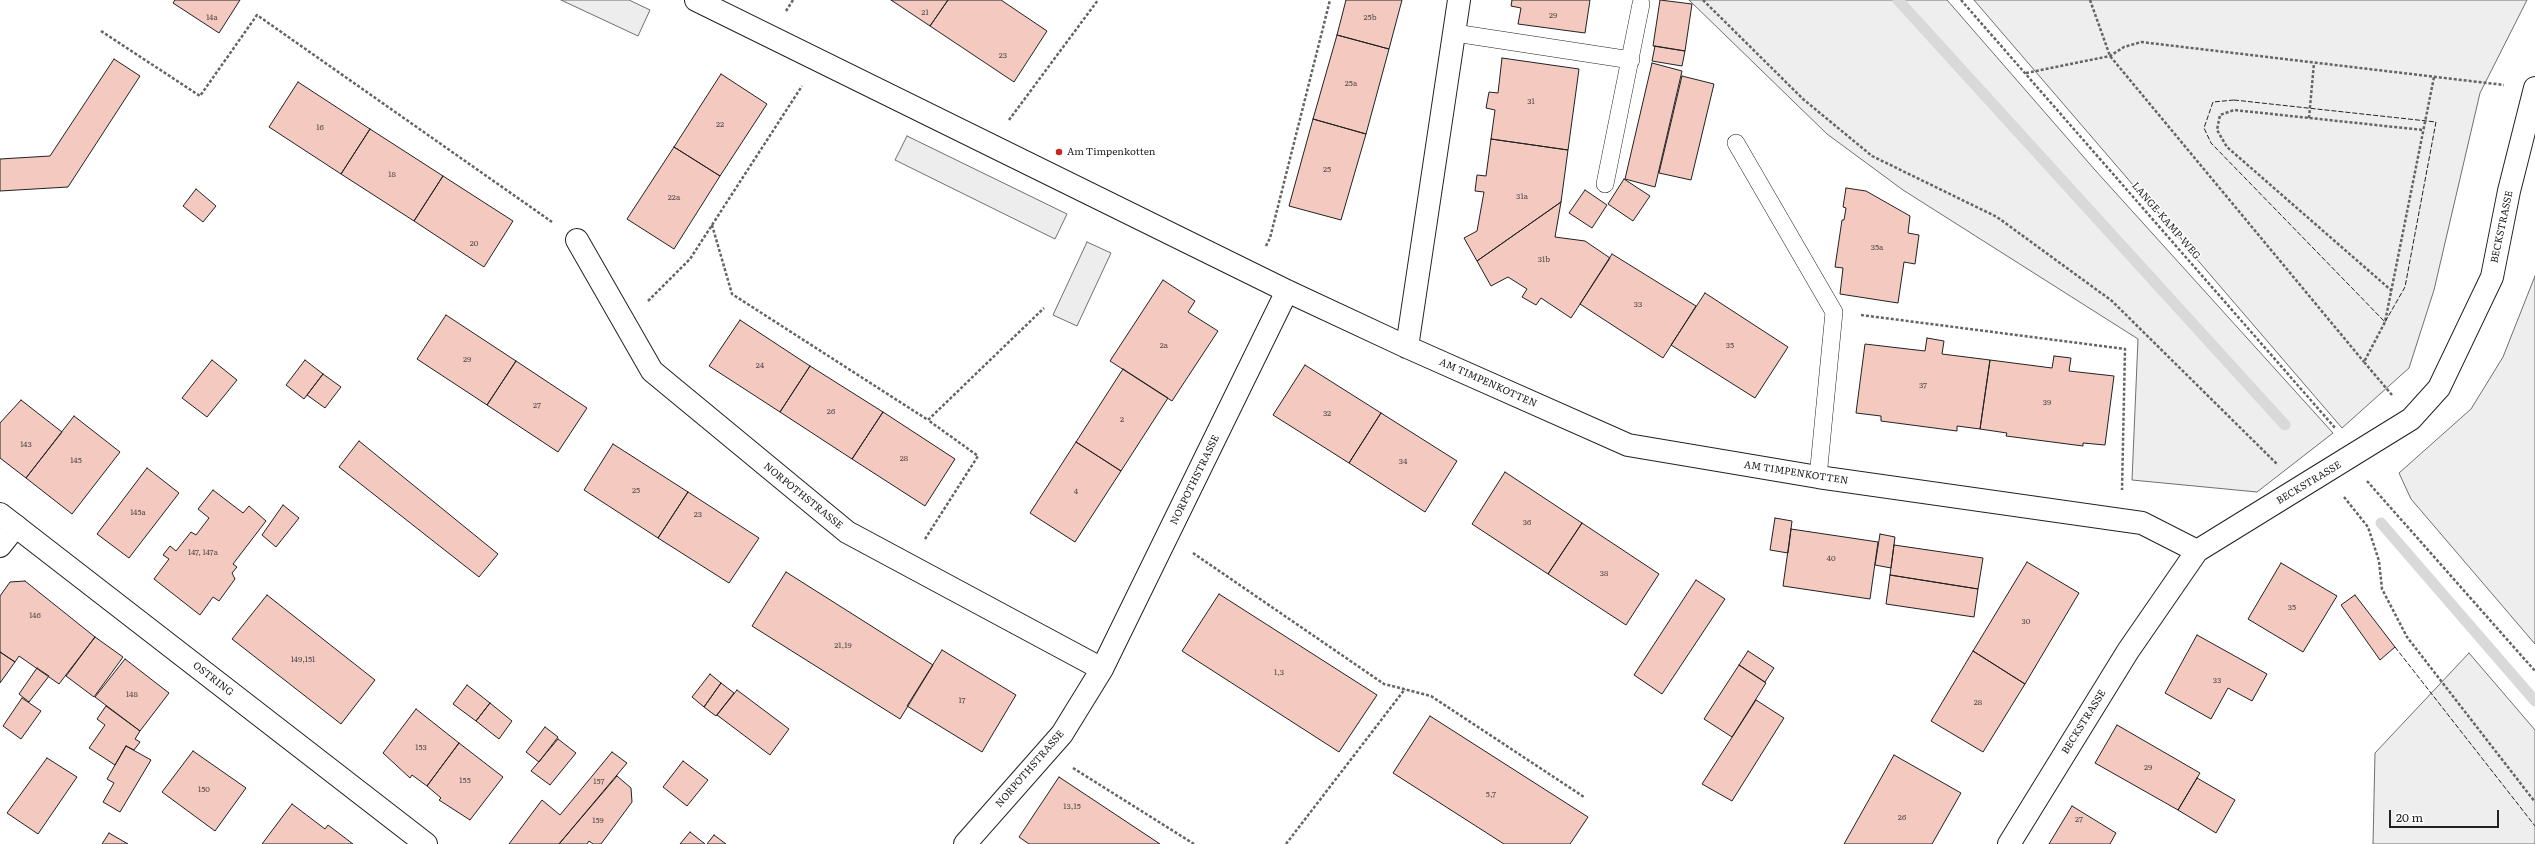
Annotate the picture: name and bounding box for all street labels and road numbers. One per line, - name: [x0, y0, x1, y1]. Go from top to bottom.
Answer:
- street label: LANGE-KAMP-WEG: [2129, 180, 2203, 262]
- street label: BECKSTRASSE: [2488, 190, 2516, 264]
- street label: AM TIMPENKOTTEN: [1437, 356, 1539, 410]
- street label: NORPOTHSTRASSE: [1168, 433, 1222, 527]
- street label: AM TIMPENKOTTEN: [1743, 459, 1849, 487]
- street label: BECKSTRASSE: [2274, 459, 2344, 507]
- street label: NORPOTHSTRASSE: [761, 460, 845, 532]
- street label: OSTRING: [190, 660, 236, 698]
- street label: BECKSTRASSE: [2059, 688, 2109, 756]
- street label: NORPOTHSTRASSE: [993, 728, 1067, 810]

